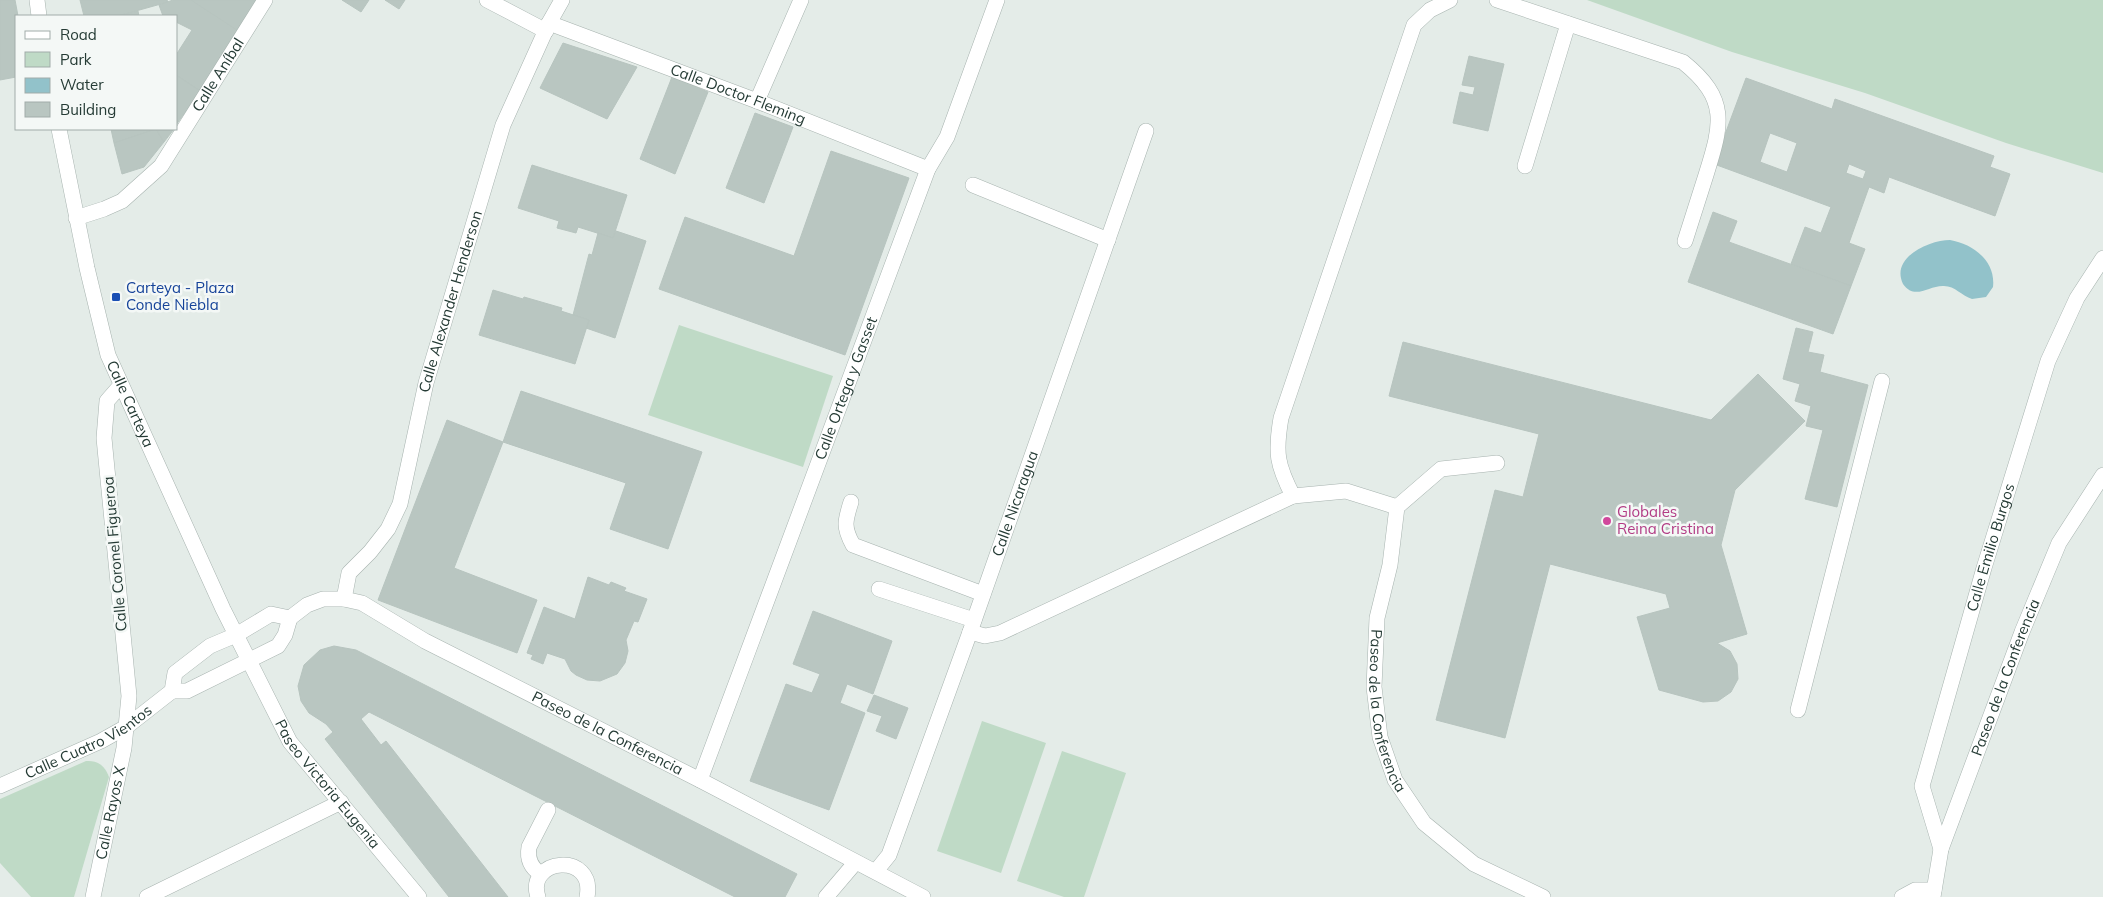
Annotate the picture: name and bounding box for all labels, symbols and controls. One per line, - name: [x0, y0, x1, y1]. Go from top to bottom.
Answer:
- legend: [15, 15, 178, 130]
- text: Road: [60, 25, 97, 44]
- street label: Calle Aníbal: [187, 34, 248, 115]
- text: Park: [60, 50, 92, 69]
- street label: Calle Doctor Fleming: [668, 59, 809, 128]
- text: Water: [60, 75, 104, 94]
- text: Building: [60, 100, 116, 119]
- street label: Calle Alexander Henderson: [414, 208, 486, 394]
- place label: Carteya - Plaza Conde Niebla: [126, 278, 234, 314]
- marker: Carteya - Plaza Conde Niebla: [110, 291, 122, 303]
- street label: Calle Ortega y Gasset: [810, 314, 881, 462]
- street label: Calle Carteya: [103, 357, 158, 450]
- street label: Calle Nicaragua: [987, 448, 1042, 559]
- street label: Calle Coronel Figueroa: [98, 476, 131, 632]
- street label: Calle Emilio Burgos: [1962, 481, 2019, 614]
- place label: Globales Reina Cristina: [1617, 502, 1714, 538]
- marker: Globales Reina Cristina: [1601, 515, 1613, 527]
- street label: Paseo de la Conferencia: [1967, 596, 2044, 758]
- street label: Paseo de la Conferencia: [1365, 629, 1411, 796]
- street label: Paseo de la Conferencia: [529, 687, 686, 779]
- street label: Calle Cuatro Vientos: [22, 700, 156, 783]
- street label: Paseo Victoria Eugenia: [271, 716, 385, 852]
- street label: Calle Rayos X: [91, 764, 129, 861]

